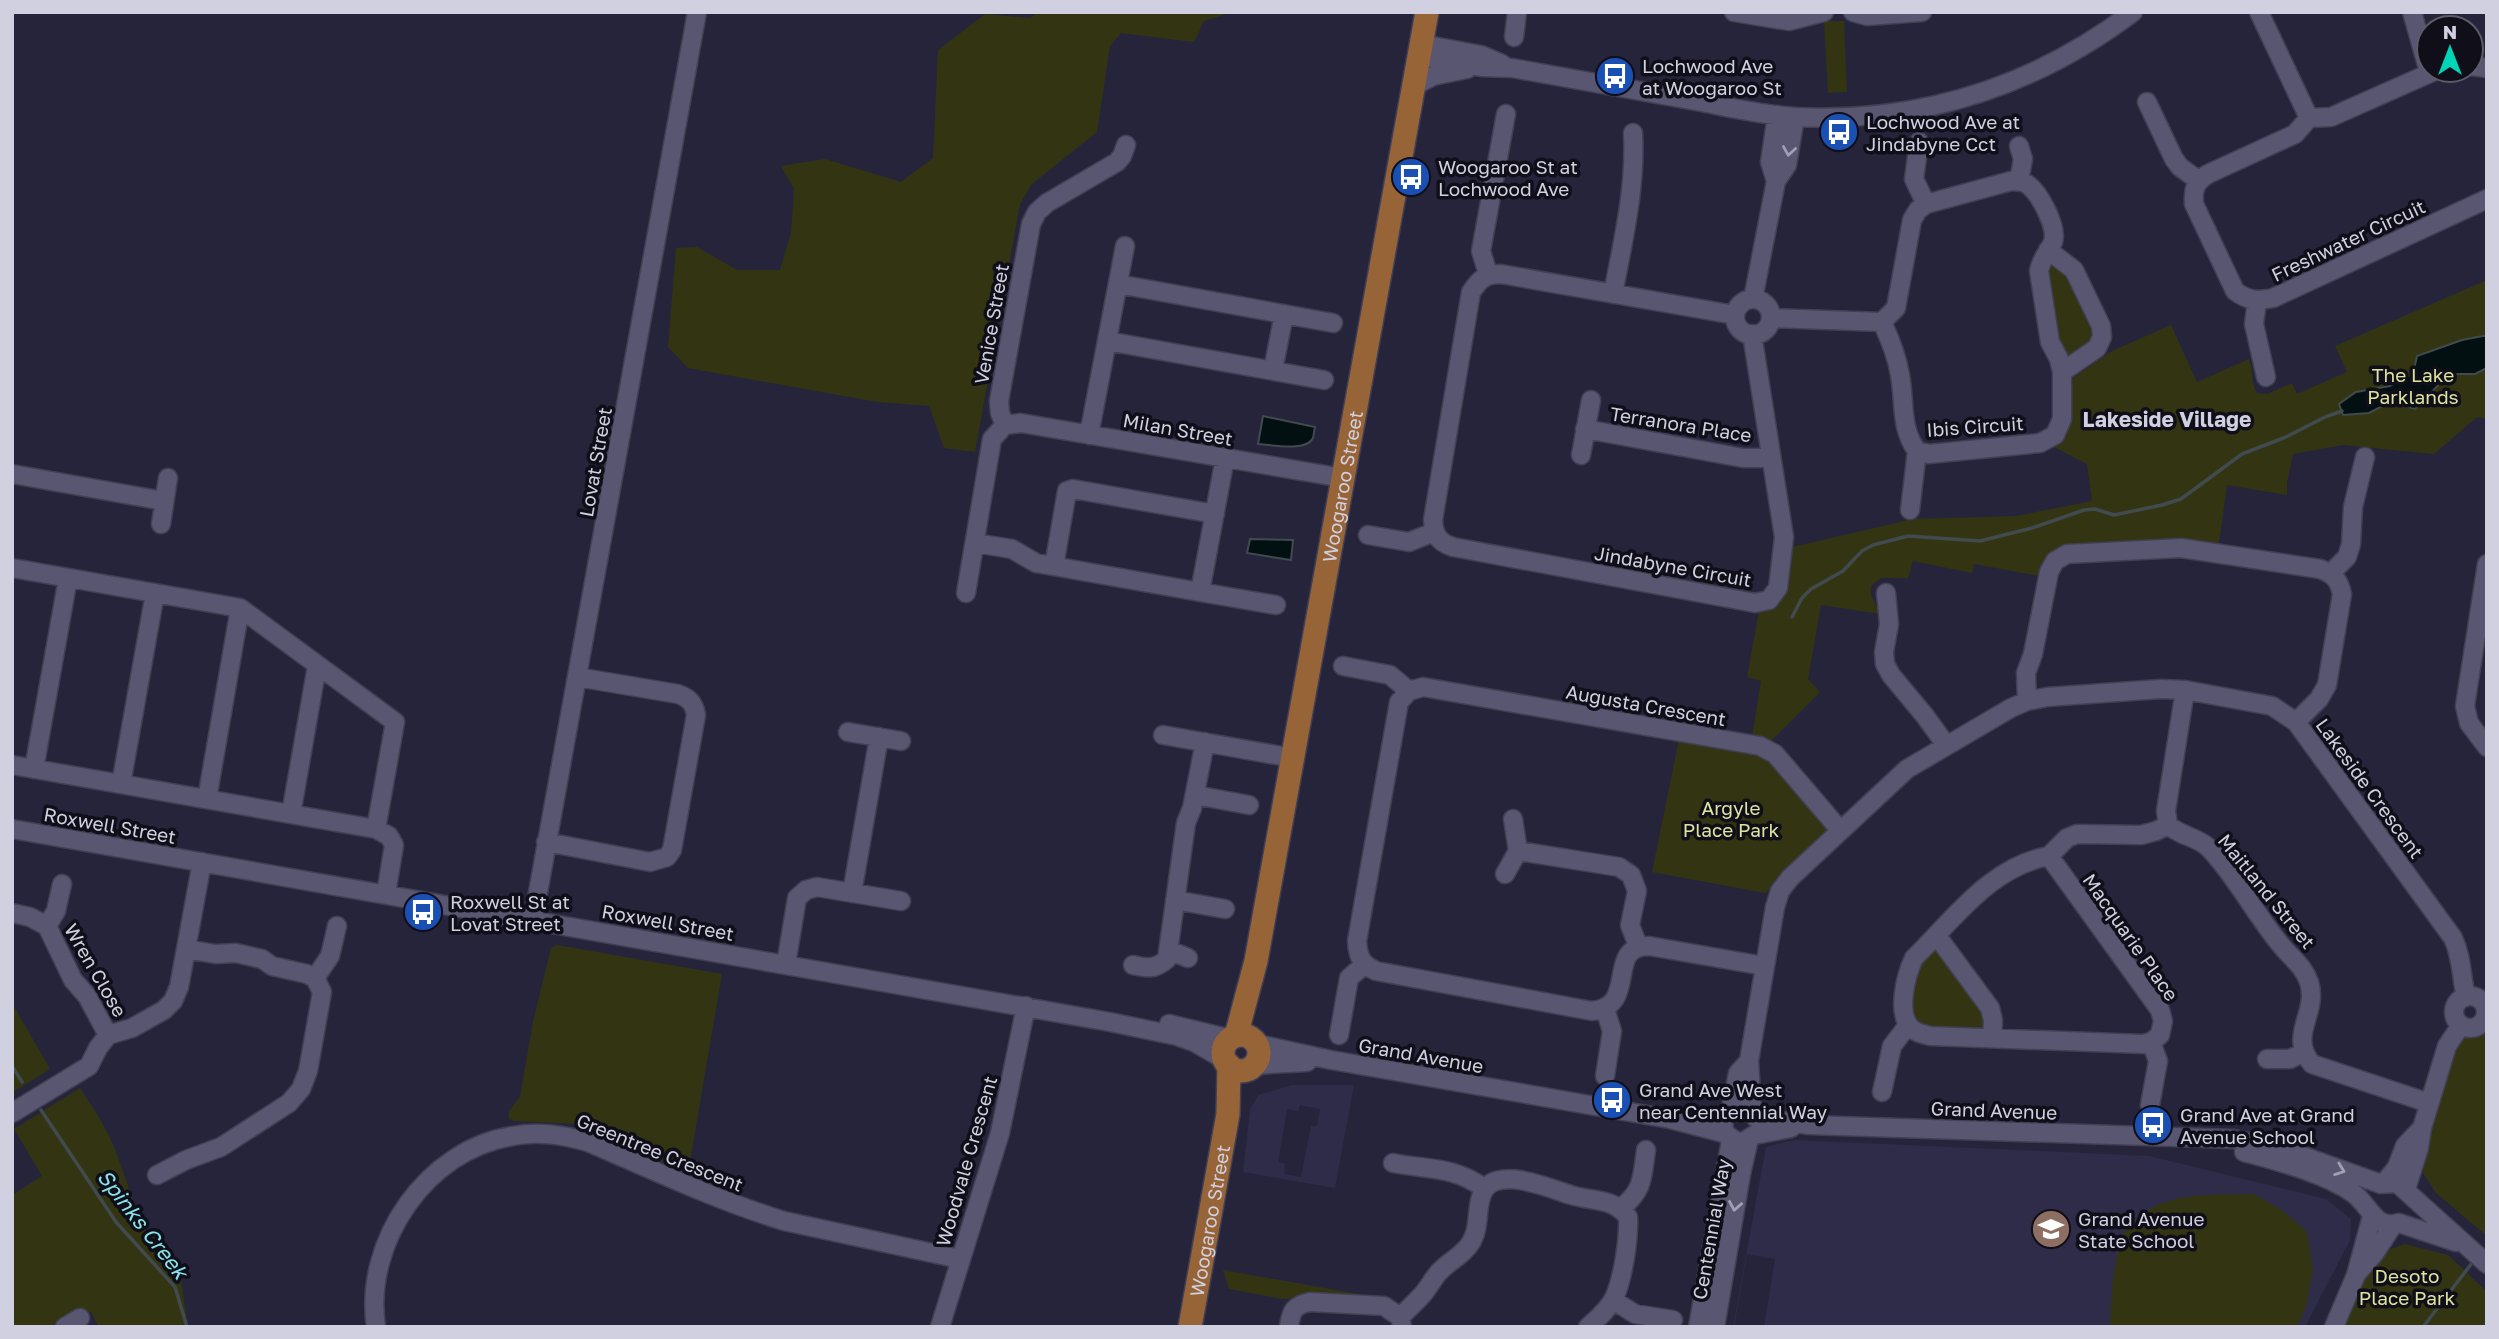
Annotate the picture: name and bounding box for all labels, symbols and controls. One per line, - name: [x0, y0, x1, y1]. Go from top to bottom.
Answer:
- north arrow: [2415, 14, 2485, 84]
- text: N: [2443, 20, 2457, 43]
- place label: Lochwood Ave at Woogaroo St: [1642, 54, 1782, 99]
- bus stop icon: Lochwood Ave at Woogaroo St: [1594, 55, 1636, 97]
- place label: Lochwood Ave at Jindabyne Cct: [1866, 110, 2020, 155]
- bus stop icon: Lochwood Ave at Jindabyne Cct: [1818, 111, 1860, 153]
- one-way arrow: [1782, 145, 1797, 157]
- place label: Woogaroo St at Lochwood Ave: [1438, 155, 1578, 200]
- bus stop icon: Woogaroo St at Lochwood Ave: [1390, 156, 1432, 198]
- street label: Freshwater Circuit: [2267, 194, 2429, 286]
- street label: Venice Street: [969, 262, 1013, 386]
- park label: The Lake Parklands: [2367, 363, 2459, 408]
- street label: Terranora Place: [1609, 401, 1753, 447]
- street label: Lovat Street: [574, 405, 616, 519]
- district label: Lakeside Village: [2083, 406, 2251, 432]
- street label: Milan Street: [1121, 408, 1235, 450]
- street label: Woogaroo Street: [1317, 409, 1367, 564]
- street label: Ibis Circuit: [1926, 411, 2024, 441]
- street label: Jindabyne Circuit: [1593, 541, 1753, 591]
- street label: Augusta Crescent: [1564, 680, 1728, 730]
- street label: Lakeside Crescent: [2311, 714, 2429, 862]
- park label: Argyle Place Park: [1683, 796, 1780, 841]
- street label: Roxwell Street: [42, 802, 178, 848]
- street label: Maitland Street: [2214, 829, 2320, 953]
- street label: Macquarie Place: [2078, 869, 2184, 1005]
- place label: Roxwell St at Lovat Street: [450, 890, 570, 935]
- bus stop icon: Roxwell St at Lovat Street: [402, 891, 444, 933]
- street label: Roxwell Street: [600, 899, 736, 945]
- street label: Wren Close: [60, 919, 132, 1021]
- street label: Grand Avenue: [1357, 1033, 1485, 1077]
- street label: Woodvale Crescent: [931, 1073, 1001, 1249]
- place label: Grand Ave West near Centennial Way: [1639, 1078, 1828, 1123]
- bus stop icon: Grand Ave West near Centennial Way: [1591, 1079, 1633, 1121]
- street label: Grand Avenue: [1930, 1096, 2058, 1124]
- place label: Grand Ave at Grand Avenue School: [2180, 1103, 2355, 1148]
- bus stop icon: Grand Ave at Grand Avenue School: [2132, 1104, 2174, 1146]
- street label: Greentree Crescent: [573, 1108, 747, 1196]
- street label: Woogaroo Street: [1184, 1143, 1234, 1298]
- street label: Centennial Way: [1687, 1156, 1735, 1301]
- one-way arrow: [2334, 1162, 2346, 1176]
- water label: Spinks Creek: [92, 1164, 195, 1286]
- one-way arrow: [1729, 1200, 1744, 1212]
- place label: Grand Avenue State School: [2078, 1207, 2205, 1252]
- school or university icon: Grand Avenue State School: [2030, 1208, 2072, 1250]
- park label: Desoto Place Park: [2359, 1264, 2456, 1309]

